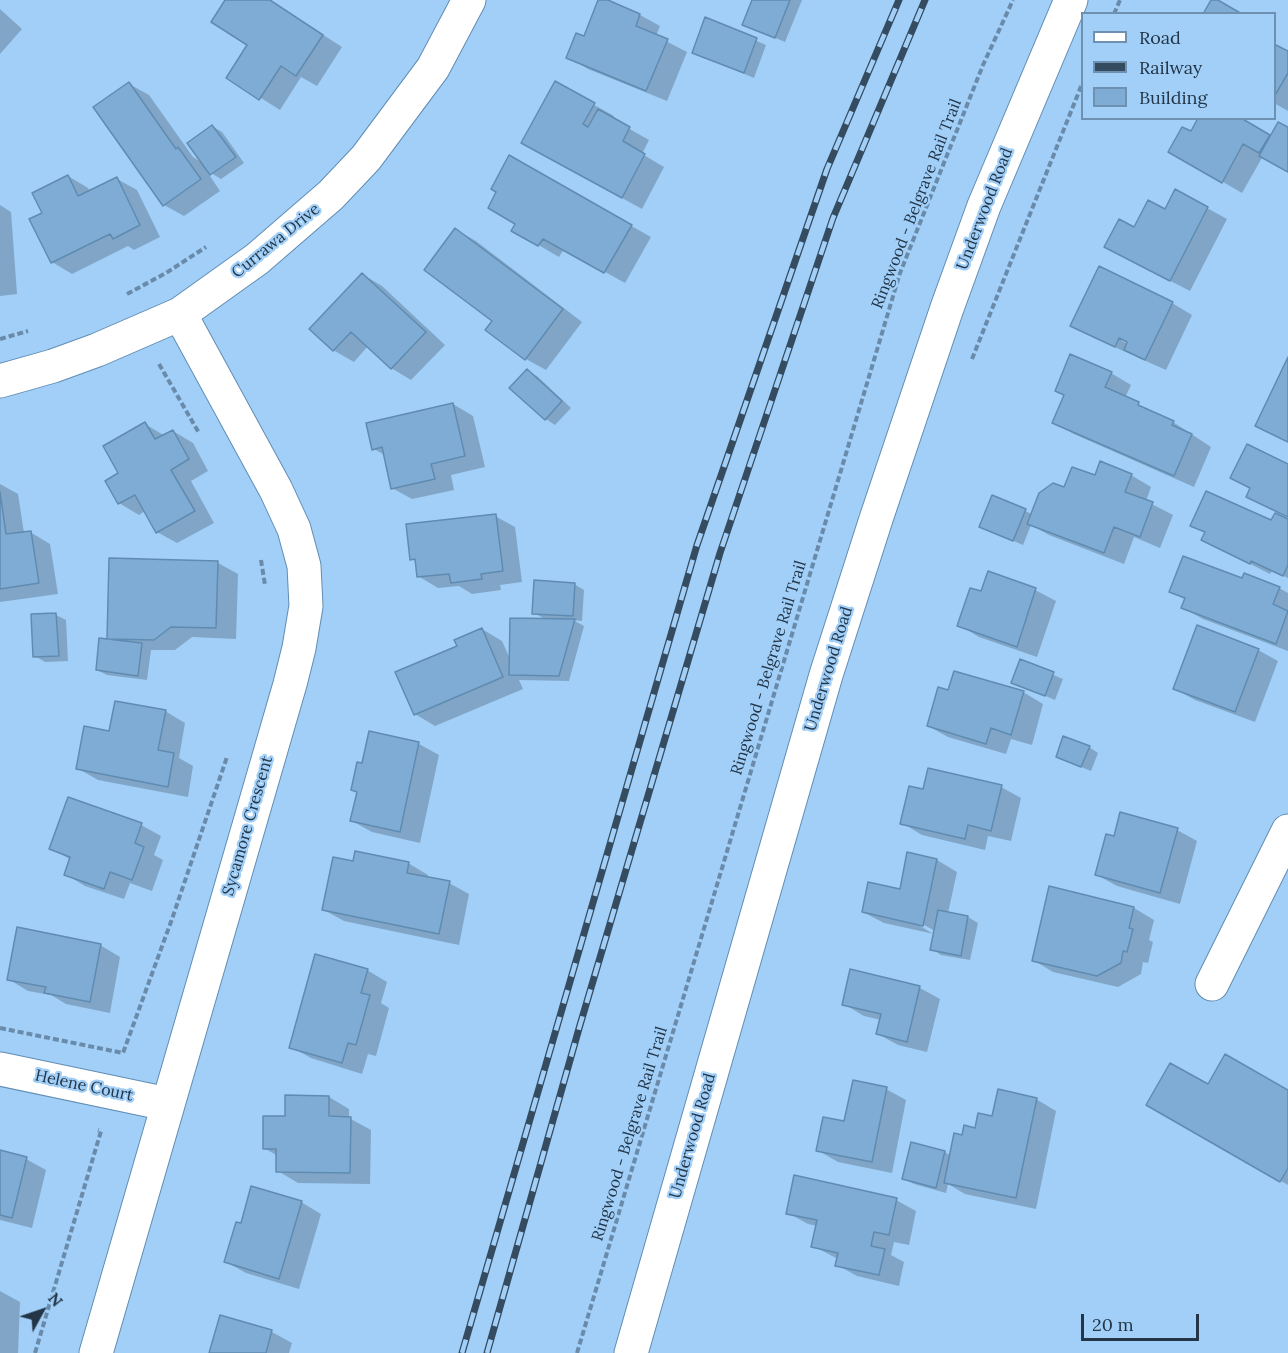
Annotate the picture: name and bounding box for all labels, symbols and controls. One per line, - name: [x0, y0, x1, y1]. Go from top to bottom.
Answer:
- legend: [1081, 12, 1276, 120]
- text: Road: [1139, 26, 1181, 49]
- text: Railway: [1139, 56, 1202, 79]
- text: Building: [1139, 86, 1207, 109]
- street label: Ringwood - Belgrave Rail Trail: [868, 96, 966, 312]
- street label: Underwood Road: [953, 145, 1017, 273]
- street label: Currawa Drive: [228, 200, 324, 282]
- street label: Ringwood - Belgrave Rail Trail: [727, 558, 811, 778]
- street label: Underwood Road: [801, 604, 857, 734]
- street label: Sycamore Crescent: [219, 754, 277, 898]
- street label: Ringwood - Belgrave Rail Trail: [588, 1024, 672, 1244]
- street label: Helene Court: [33, 1066, 135, 1106]
- street label: Underwood Road: [666, 1071, 720, 1201]
- north arrow: [12, 1281, 72, 1341]
- text: N: [44, 1288, 67, 1311]
- scale bar: [1084, 1302, 1202, 1340]
- text: 20 m: [1092, 1313, 1134, 1336]

